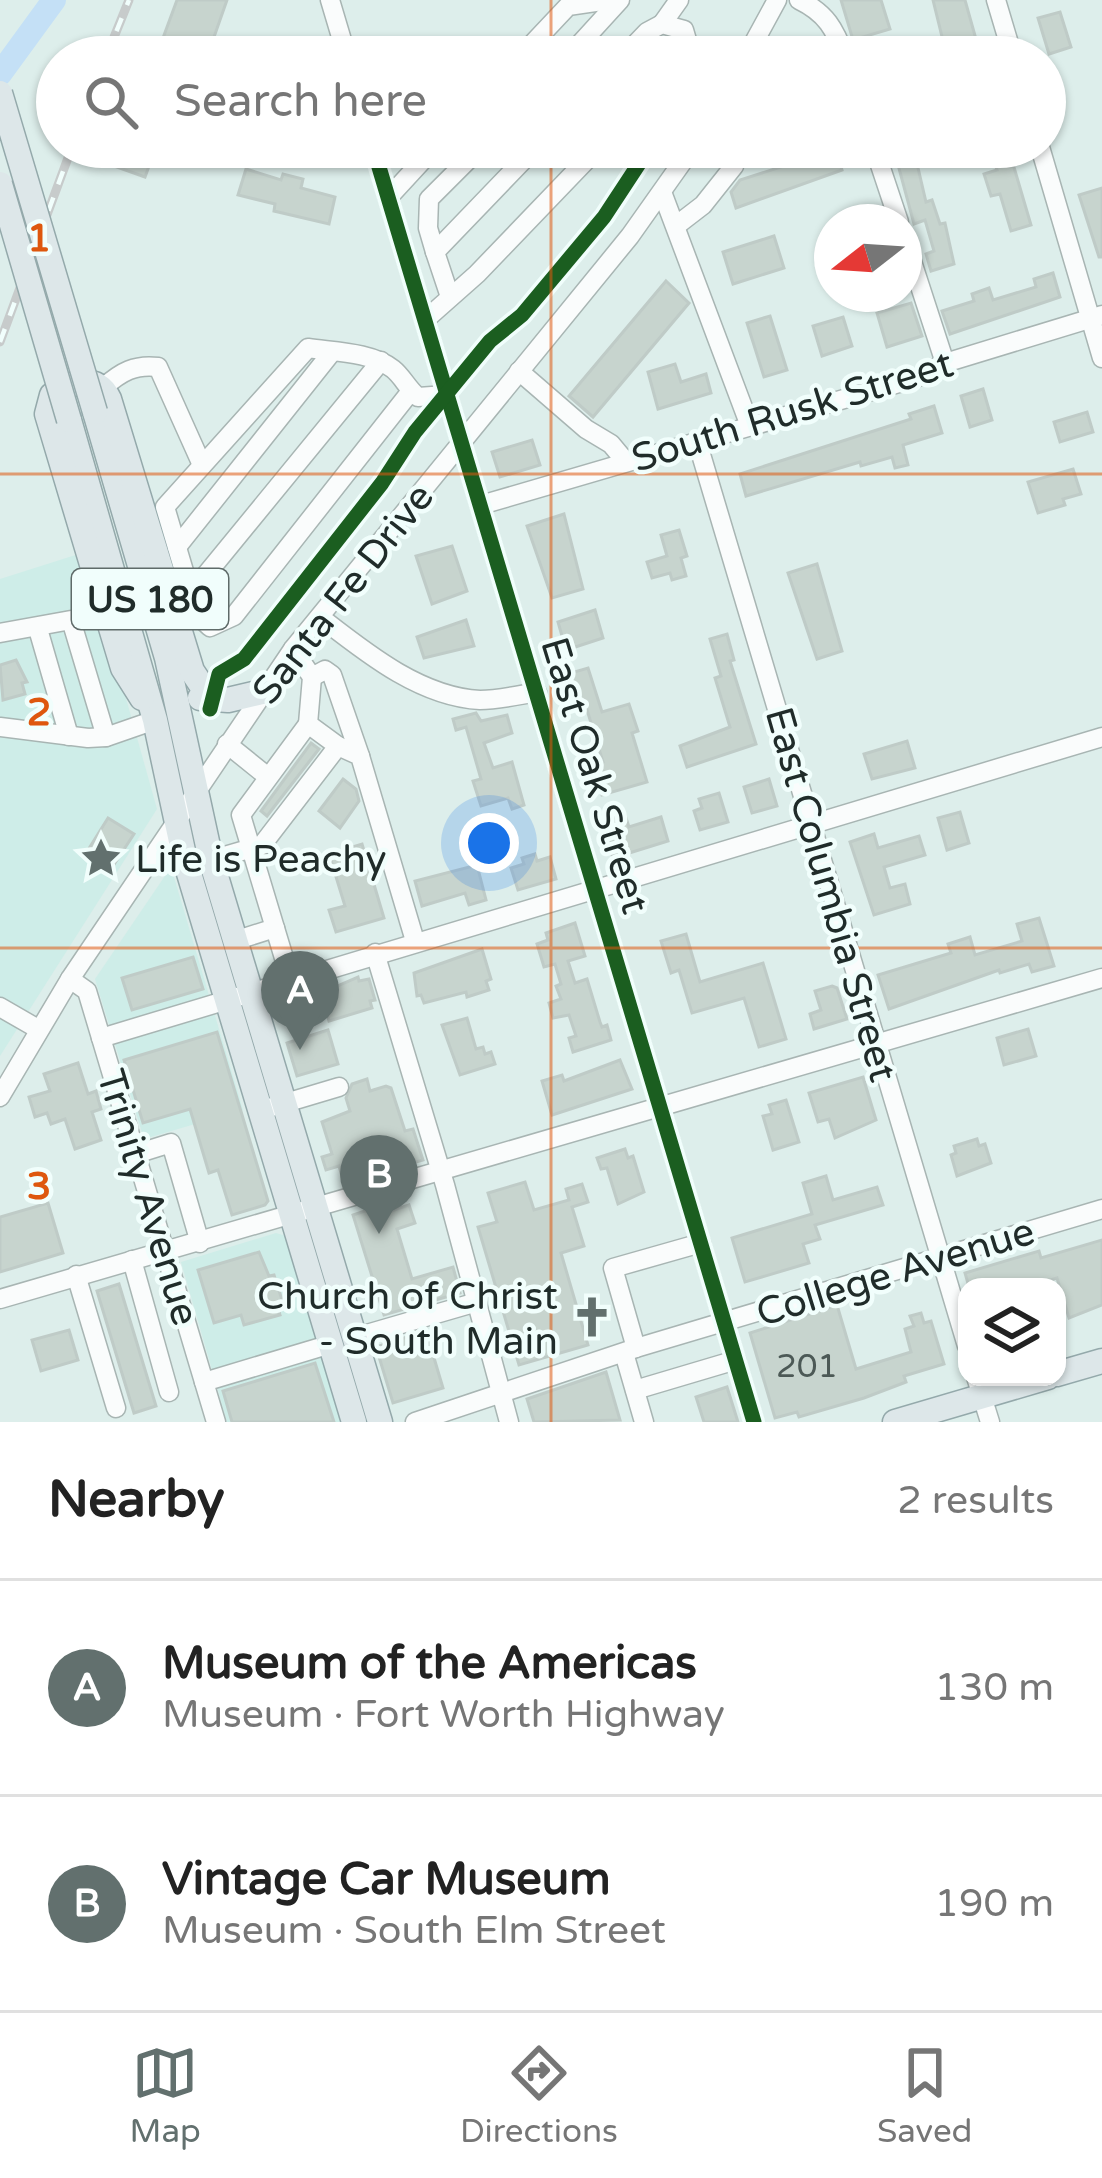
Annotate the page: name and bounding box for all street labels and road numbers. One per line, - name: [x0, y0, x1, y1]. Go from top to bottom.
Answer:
- street label: South Rusk Street: [626, 340, 959, 483]
- street label: Santa Fe Drive: [243, 474, 444, 713]
- road number: US 180: [72, 569, 228, 629]
- street label: East Oak Street: [530, 632, 659, 919]
- street label: East Columbia Street: [755, 702, 907, 1087]
- street label: Trinity Avenue: [86, 1064, 209, 1331]
- street label: College Avenue: [751, 1208, 1040, 1337]

